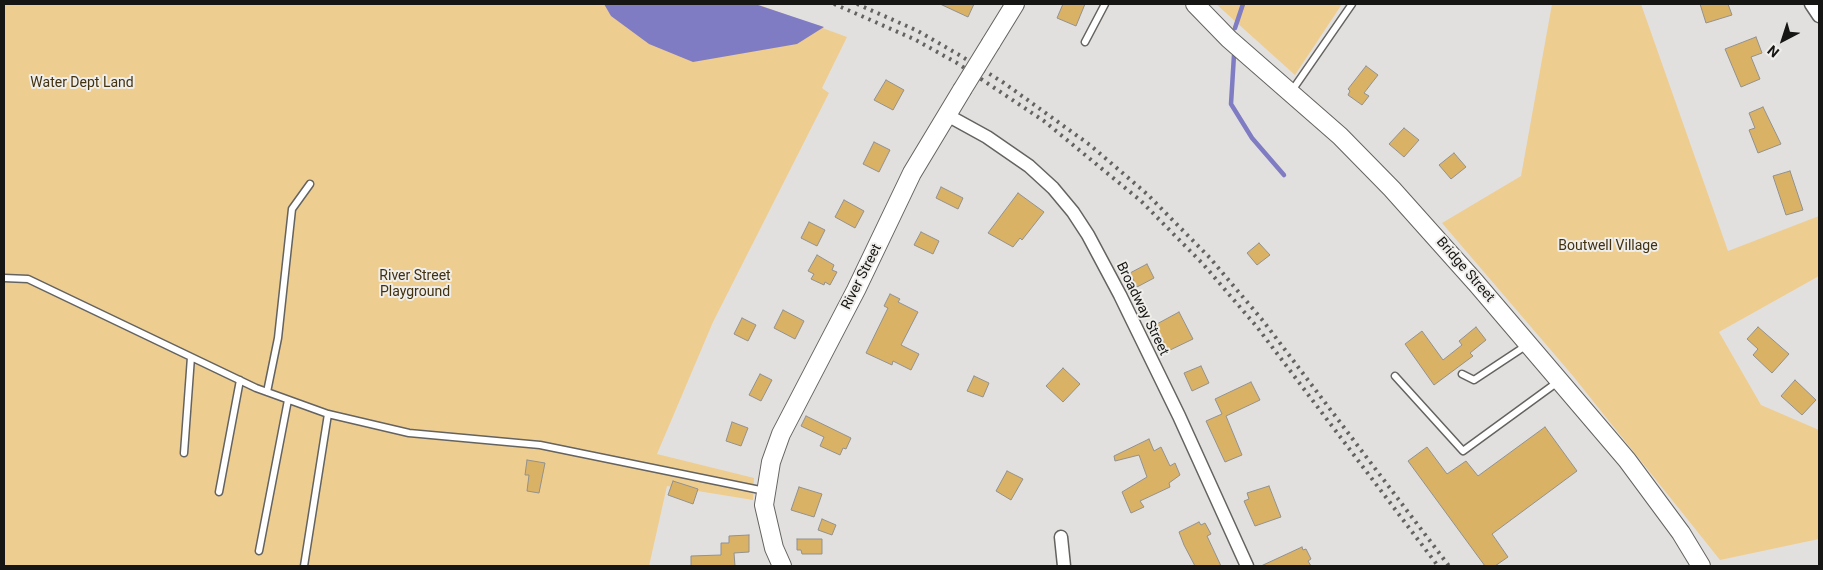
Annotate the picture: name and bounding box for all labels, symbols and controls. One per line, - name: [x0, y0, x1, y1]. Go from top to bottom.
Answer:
- north arrow: [1758, 15, 1808, 65]
- text: N: [1764, 42, 1782, 61]
- park label: Water Dept Land: [30, 75, 134, 91]
- street label: Bridge Street: [1432, 234, 1498, 306]
- park label: Boutwell Village: [1558, 238, 1658, 254]
- street label: River Street: [838, 241, 886, 313]
- street label: Broadway Street: [1112, 260, 1172, 358]
- park label: River Street Playground: [379, 268, 451, 300]

